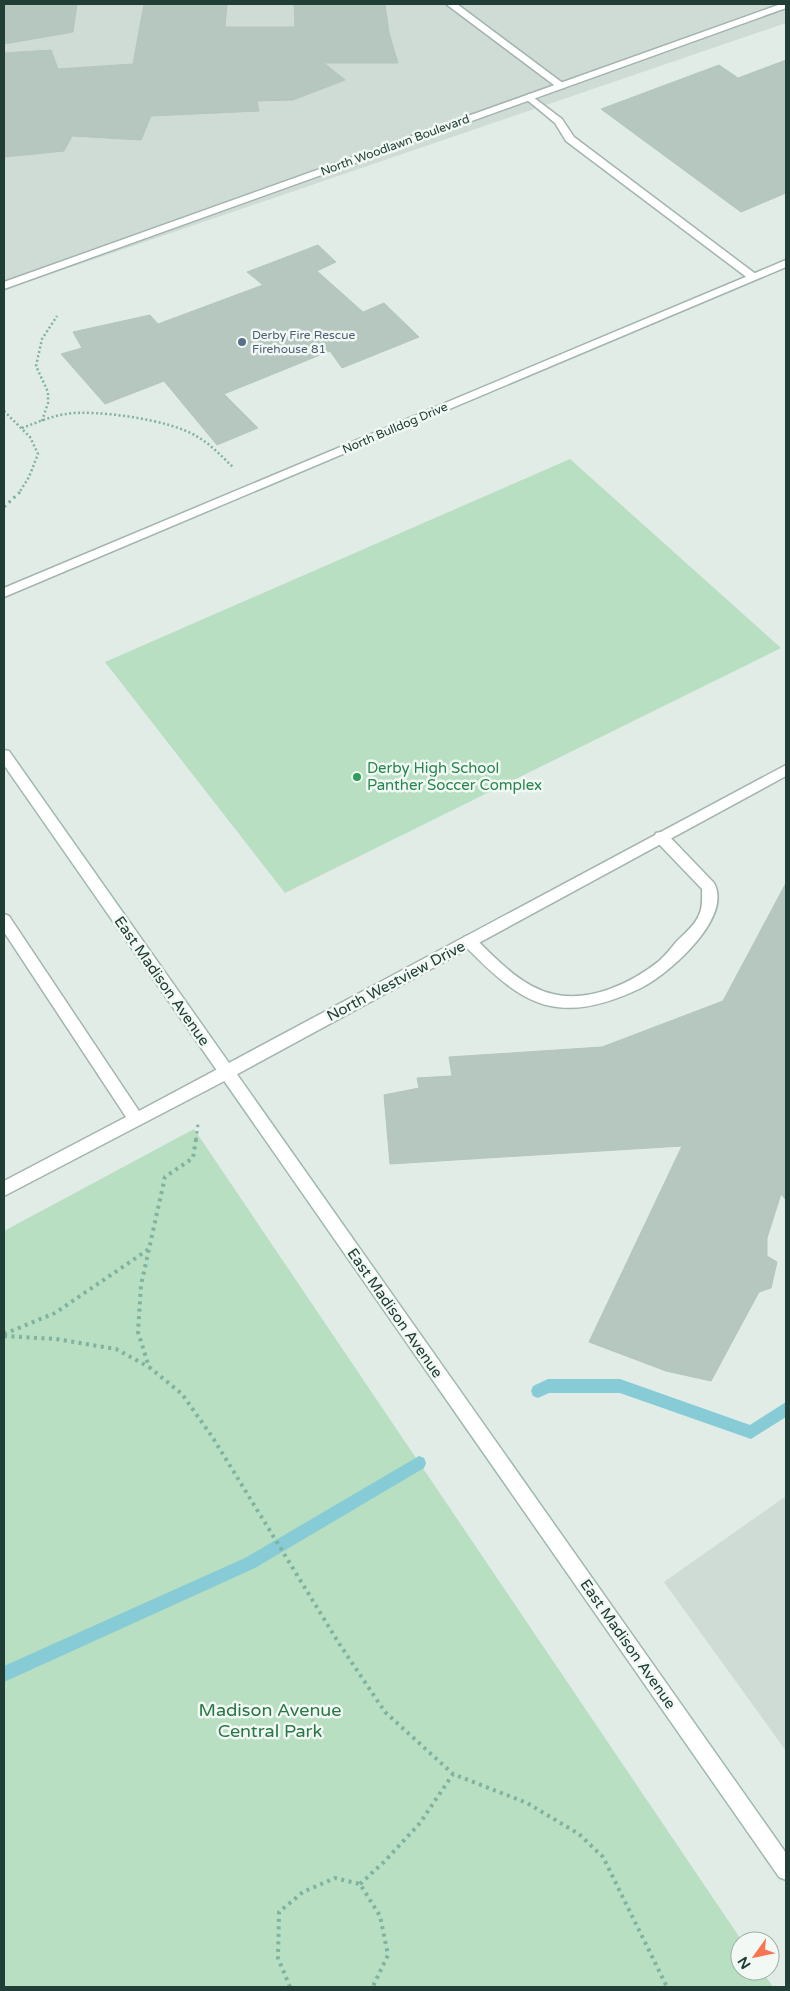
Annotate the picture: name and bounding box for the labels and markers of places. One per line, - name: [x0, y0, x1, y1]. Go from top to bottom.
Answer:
- place label: Derby Fire Rescue Firehouse 81: [252, 328, 356, 356]
- marker: Derby Fire Rescue Firehouse 81: [236, 336, 248, 348]
- place label: Derby High School Panther Soccer Complex: [367, 759, 542, 794]
- marker: Derby High School Panther Soccer Complex: [351, 771, 363, 783]

